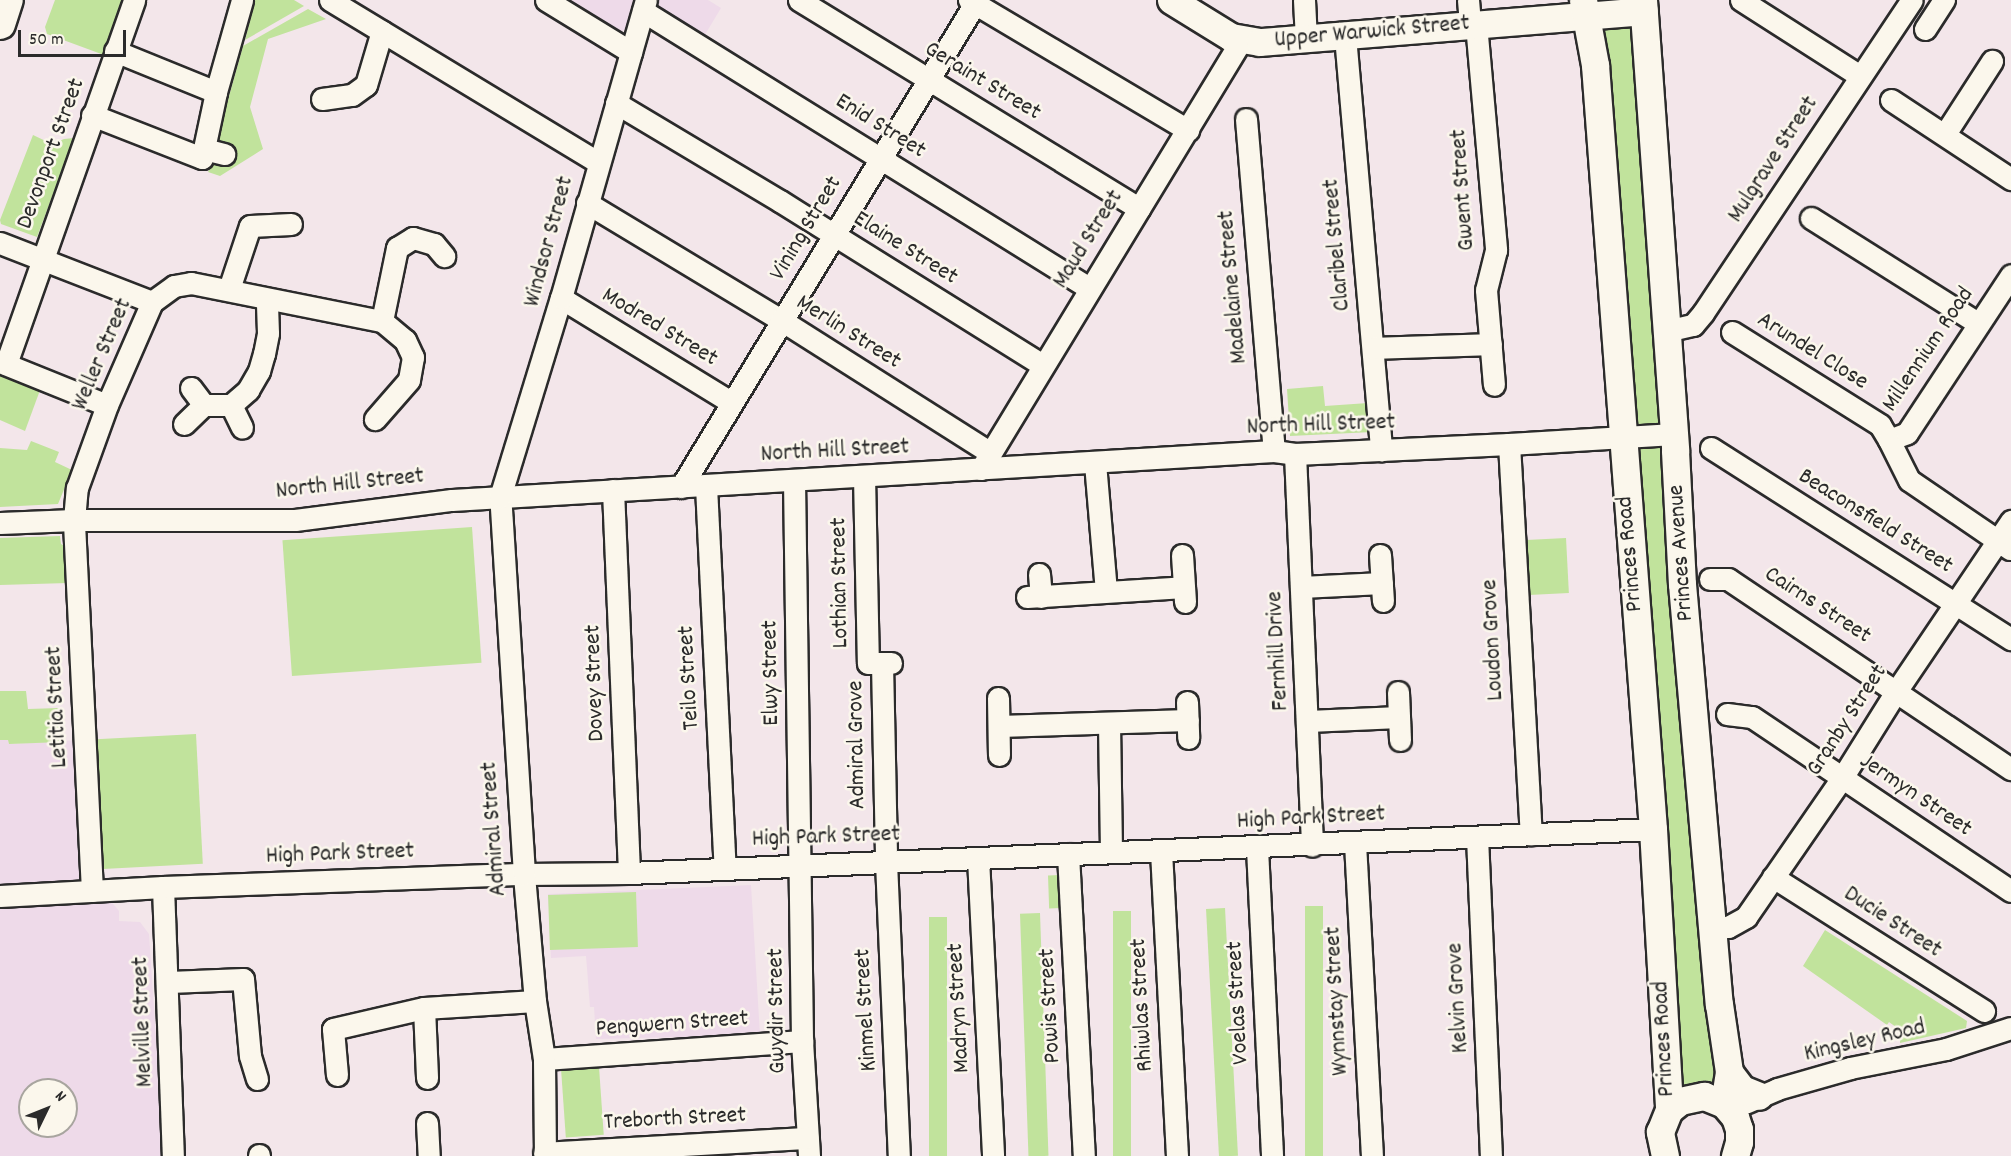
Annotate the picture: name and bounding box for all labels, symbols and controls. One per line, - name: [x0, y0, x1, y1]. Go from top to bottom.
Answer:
- street label: Upper Warwick Street: [1273, 10, 1471, 56]
- scale bar: [21, 18, 129, 56]
- text: 50 m: [29, 28, 64, 53]
- street label: Geraint Street: [918, 36, 1046, 128]
- street label: Devonport Street: [11, 75, 93, 233]
- street label: Enid Street: [829, 88, 931, 166]
- street label: Mulgrave Street: [1722, 91, 1826, 229]
- street label: Gwent Street: [1445, 128, 1483, 252]
- street label: Vining Street: [765, 172, 849, 286]
- street label: Windsor Street: [519, 174, 581, 310]
- street label: Claribel Street: [1318, 178, 1358, 312]
- street label: Maud Street: [1047, 185, 1131, 295]
- street label: Elaine Street: [847, 206, 963, 292]
- street label: Madelaine Street: [1213, 209, 1255, 365]
- street label: Modred Street: [596, 282, 722, 374]
- street label: Millennium Road: [1877, 282, 1981, 418]
- street label: Merlin Street: [790, 289, 906, 377]
- street label: Weller Street: [66, 295, 140, 415]
- street label: Arundel Close: [1751, 307, 1873, 397]
- street label: North Hill Street: [1246, 409, 1396, 443]
- street label: North Hill Street: [760, 434, 910, 470]
- street label: North Hill Street: [275, 463, 425, 507]
- street label: Beaconsfield Street: [1792, 463, 1958, 581]
- street label: Princes Avenue: [1663, 484, 1701, 622]
- street label: Princes Road: [1612, 495, 1650, 613]
- street label: Lothian Street: [825, 517, 857, 649]
- street label: Cairns Street: [1758, 561, 1876, 651]
- street label: Loudon Grove: [1476, 579, 1512, 701]
- street label: Fernhill Drive: [1261, 590, 1297, 712]
- street label: Elwy Street: [757, 620, 787, 726]
- street label: Dovey Street: [580, 624, 612, 742]
- street label: Teilo Street: [673, 625, 707, 731]
- street label: Letitia Street: [40, 645, 76, 769]
- street label: Granby Street: [1801, 660, 1895, 782]
- street label: Admiral Grove: [842, 680, 874, 810]
- street label: Jermyn Street: [1853, 748, 1977, 844]
- street label: Admiral Street: [476, 761, 514, 897]
- street label: High Park Street: [1236, 801, 1386, 837]
- street label: High Park Street: [751, 821, 901, 855]
- street label: High Park Street: [265, 838, 415, 872]
- street label: Ducie Street: [1838, 881, 1946, 965]
- street label: Wynnstay Street: [1320, 926, 1356, 1076]
- street label: Rhiwlas Street: [1125, 938, 1161, 1072]
- street label: Voelas Street: [1221, 940, 1257, 1066]
- street label: Madryn Street: [942, 942, 978, 1074]
- street label: Kelvin Grove: [1442, 942, 1476, 1054]
- street label: Gwydir Street: [763, 948, 793, 1074]
- street label: Kinmel Street: [849, 948, 885, 1072]
- street label: Powis Street: [1034, 948, 1068, 1064]
- street label: Melville Street: [127, 956, 161, 1088]
- street label: Princes Road: [1648, 980, 1682, 1098]
- street label: Pengwern Street: [595, 1005, 749, 1045]
- street label: Kingsley Road: [1802, 1014, 1928, 1070]
- north arrow: [18, 1078, 78, 1138]
- text: N: [49, 1086, 71, 1107]
- street label: Treborth Street: [603, 1102, 747, 1138]

